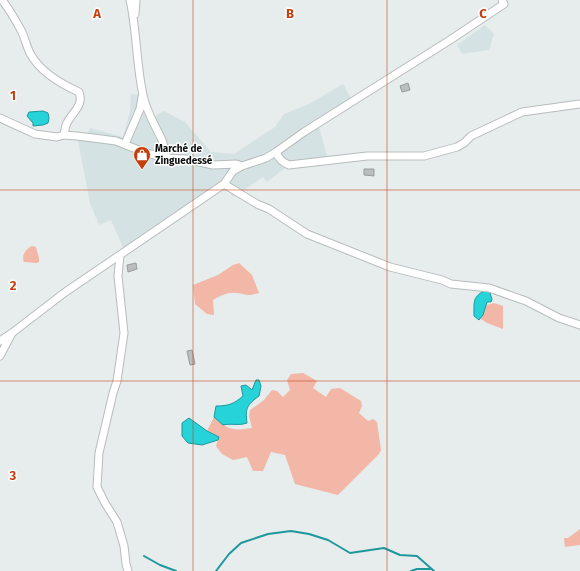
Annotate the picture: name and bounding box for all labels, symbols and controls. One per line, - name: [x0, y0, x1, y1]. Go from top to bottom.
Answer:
- text: A: [92, 6, 101, 21]
- text: B: [286, 6, 294, 21]
- text: C: [479, 6, 487, 21]
- text: 1: [10, 88, 16, 103]
- place label: Marché de Zinguedessé: [155, 142, 213, 167]
- shop icon: Marché de Zinguedessé: [132, 145, 152, 170]
- text: 2: [10, 278, 17, 293]
- text: 3: [9, 468, 17, 483]

